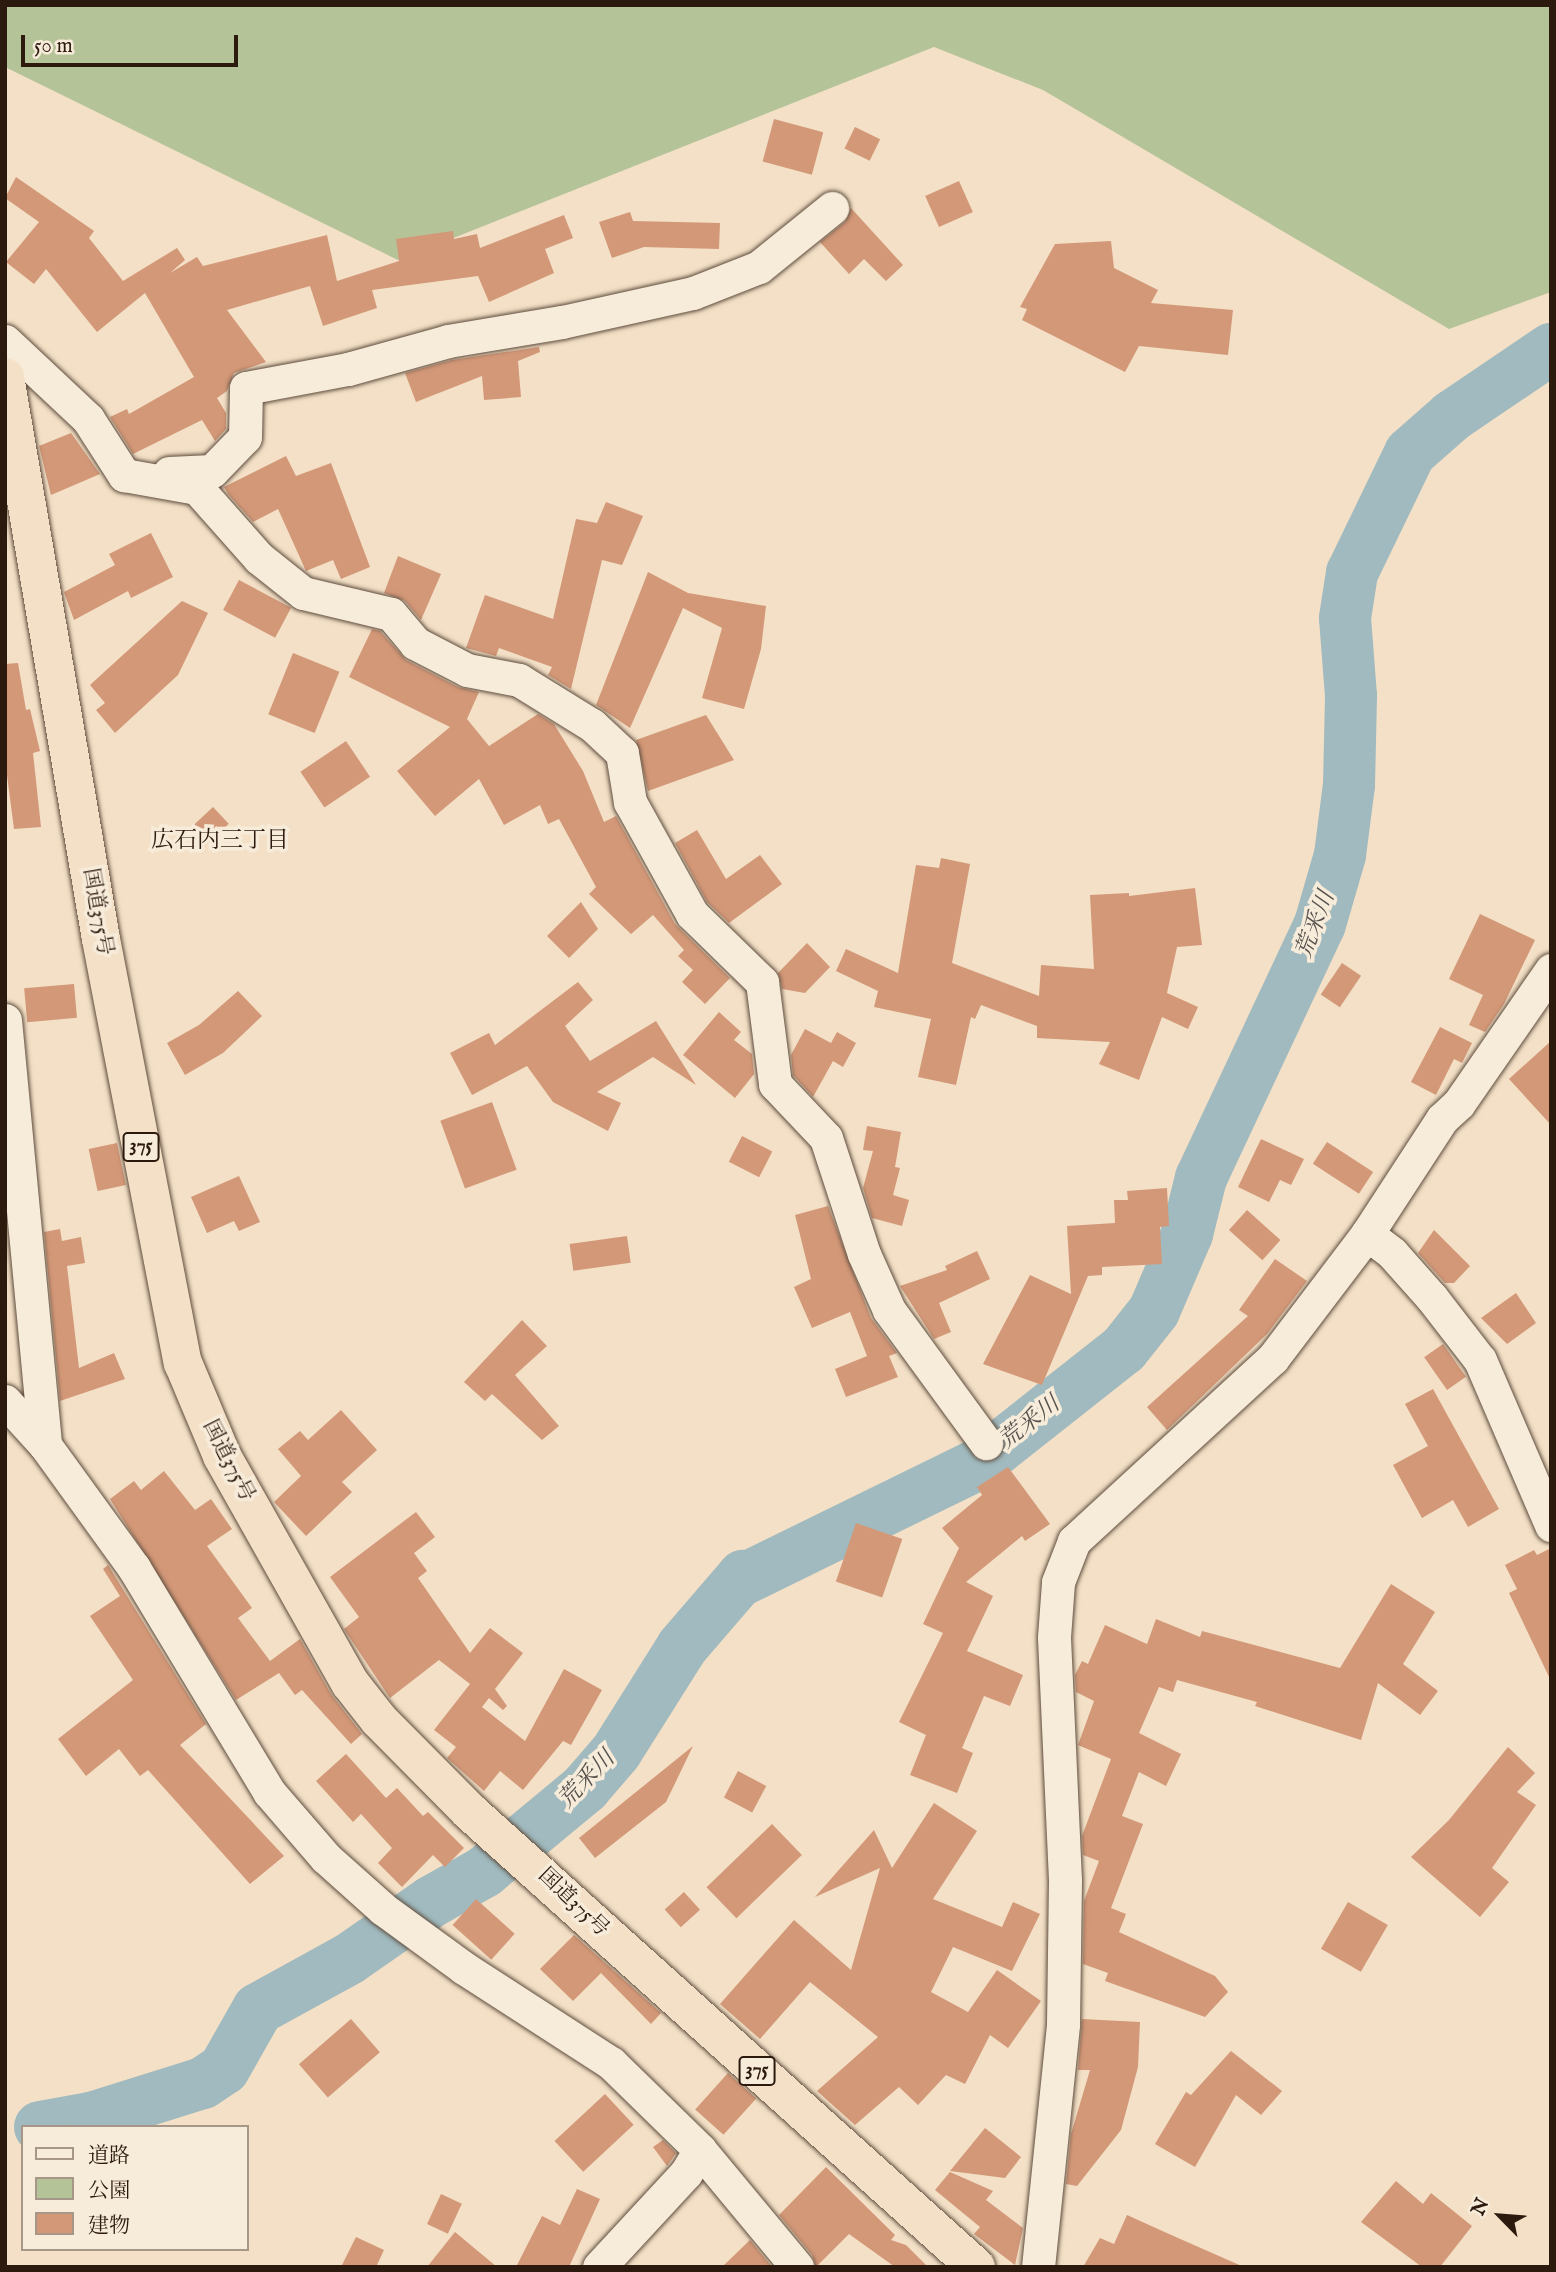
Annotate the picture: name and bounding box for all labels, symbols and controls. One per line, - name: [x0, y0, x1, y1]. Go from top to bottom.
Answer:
- scale bar: [24, 21, 242, 65]
- text: 50 m: [34, 33, 73, 60]
- district label: 広石内三丁目: [151, 827, 289, 855]
- street label: 国道375号: [77, 866, 117, 958]
- water label: 荒釆川: [1291, 888, 1341, 962]
- road number: 375: [122, 1132, 160, 1162]
- water label: 荒釆川: [994, 1391, 1066, 1455]
- street label: 国道375号: [197, 1416, 259, 1506]
- water label: 荒釆川: [553, 1746, 621, 1814]
- street label: 国道375号: [532, 1863, 614, 1943]
- road number: 375: [738, 2056, 776, 2086]
- legend: [21, 2125, 248, 2251]
- text: 道路: [88, 2143, 130, 2170]
- text: 公園: [88, 2178, 130, 2205]
- north arrow: [1465, 2181, 1535, 2251]
- text: N: [1467, 2195, 1495, 2220]
- text: 建物: [88, 2213, 130, 2240]

